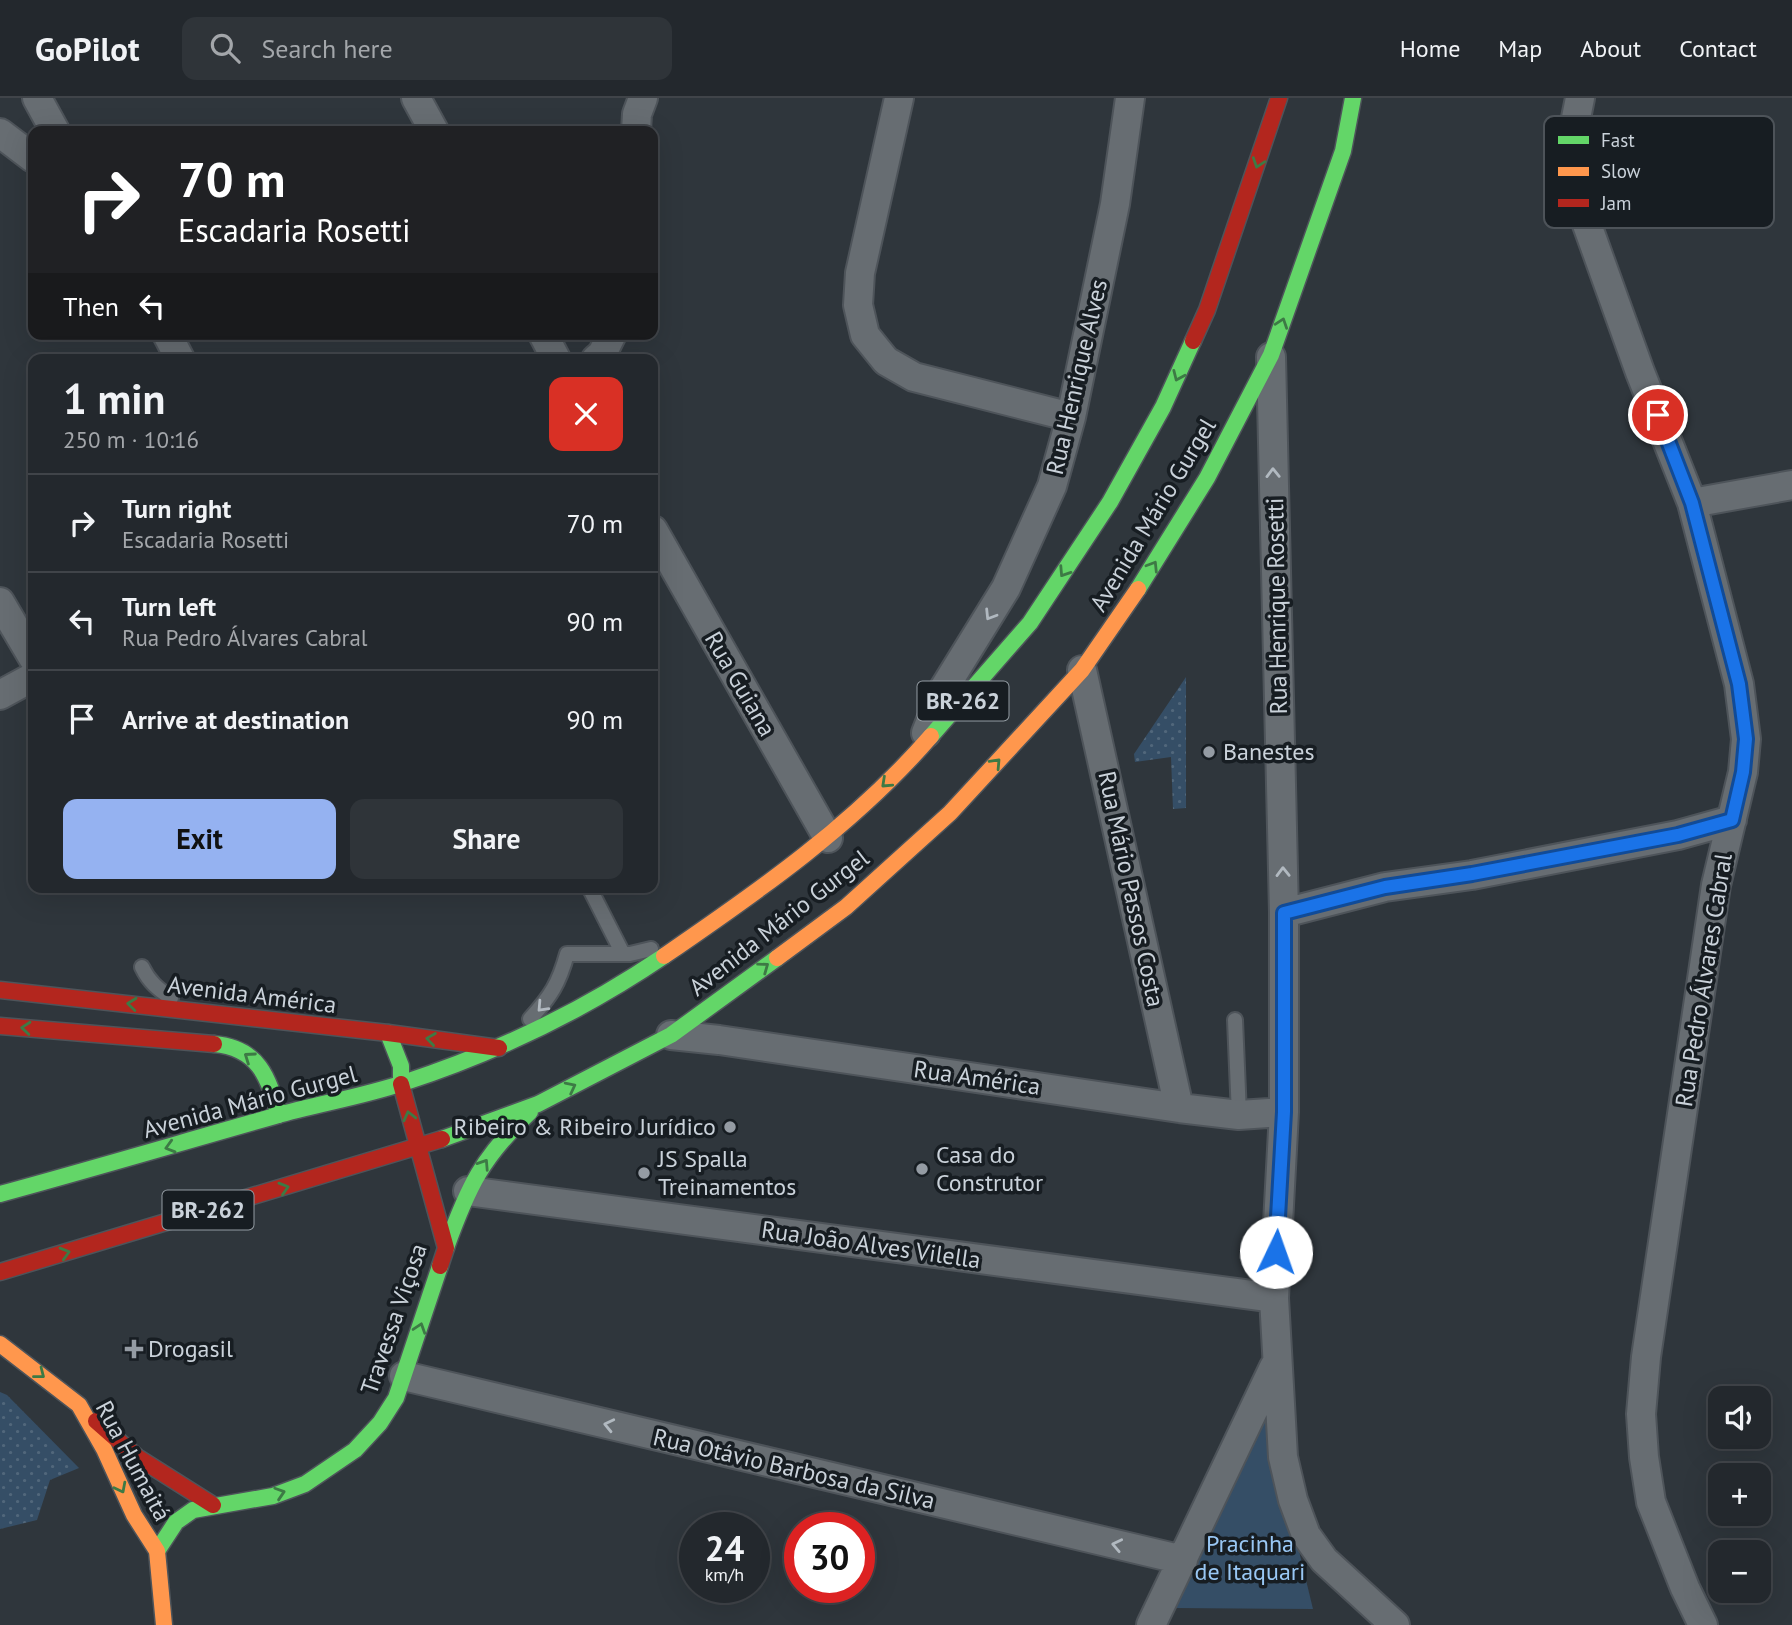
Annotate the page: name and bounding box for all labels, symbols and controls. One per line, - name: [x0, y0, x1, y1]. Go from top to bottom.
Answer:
- search box: [182, 17, 672, 80]
- text: GoPilot: [35, 27, 140, 70]
- icon: search: [206, 29, 244, 67]
- text: Search here: [262, 32, 393, 65]
- text: Home: [1400, 33, 1460, 64]
- text: Map: [1498, 33, 1542, 64]
- text: About: [1580, 33, 1641, 64]
- text: Contact: [1679, 33, 1757, 64]
- legend: [1544, 116, 1774, 228]
- text: Fast: [1601, 128, 1635, 152]
- text: 70 m: [178, 147, 285, 211]
- icon: right: [63, 154, 154, 245]
- one-way arrow: [1252, 156, 1266, 168]
- text: Slow: [1601, 159, 1641, 183]
- text: Jam: [1600, 191, 1631, 215]
- text: Escadaria Rosetti: [178, 209, 411, 251]
- street label: Rua Henrique Alves: [1039, 276, 1114, 478]
- icon: left: [133, 287, 171, 325]
- text: Then: [63, 290, 119, 323]
- one-way arrow: [1274, 317, 1288, 329]
- one-way arrow: [1172, 368, 1186, 381]
- text: 1 min: [63, 371, 165, 426]
- button: close: [549, 377, 623, 451]
- pin: [1628, 385, 1688, 445]
- icon: arrive: [1639, 396, 1677, 434]
- street label: Avenida Mário Gurgel: [1083, 412, 1223, 617]
- text: 250 m · 10:16: [63, 425, 199, 454]
- one-way arrow: [1266, 467, 1281, 478]
- text: Turn right: [122, 492, 231, 525]
- street label: Rua Henrique Rosetti: [1259, 497, 1294, 715]
- icon: right: [63, 504, 101, 542]
- text: 70 m: [567, 507, 623, 540]
- text: Escadaria Rosetti: [122, 525, 289, 554]
- one-way arrow: [1144, 561, 1157, 574]
- one-way arrow: [1060, 564, 1072, 577]
- text: Turn left: [122, 590, 216, 623]
- icon: left: [63, 602, 101, 640]
- text: 90 m: [567, 605, 623, 638]
- one-way arrow: [985, 607, 998, 620]
- text: Rua Pedro Álvares Cabral: [122, 623, 368, 652]
- street label: Rua Guiana: [698, 626, 783, 742]
- road number: BR-262: [918, 681, 1009, 720]
- icon: arrive: [63, 700, 101, 738]
- text: Arrive at destination: [122, 703, 349, 736]
- text: 90 m: [567, 703, 623, 736]
- place label: Banestes: [1223, 736, 1315, 767]
- marker: Banestes: [1201, 744, 1217, 760]
- one-way arrow: [988, 758, 1001, 771]
- street label: Rua Mário Passos Costa: [1091, 768, 1172, 1009]
- one-way arrow: [881, 774, 894, 787]
- button: Exit: [63, 799, 336, 879]
- button: Share: [350, 799, 623, 879]
- street label: Avenida Mário Gurgel: [682, 843, 875, 1003]
- street label: Rua Pedro Álvares Cabral: [1668, 851, 1739, 1109]
- one-way arrow: [1275, 866, 1290, 877]
- one-way arrow: [756, 963, 768, 975]
- street label: Avenida América: [166, 969, 338, 1020]
- one-way arrow: [127, 997, 138, 1012]
- one-way arrow: [537, 999, 550, 1012]
- one-way arrow: [20, 1021, 31, 1036]
- one-way arrow: [426, 1032, 437, 1047]
- one-way arrow: [244, 1052, 257, 1065]
- street label: Rua América: [912, 1053, 1042, 1102]
- street label: Avenida Mário Gurgel: [140, 1058, 360, 1145]
- one-way arrow: [564, 1082, 576, 1095]
- one-way arrow: [403, 1110, 417, 1122]
- place label: Ribeiro & Ribeiro Jurídico: [454, 1111, 716, 1142]
- marker: Ribeiro & Ribeiro Jurídico: [722, 1119, 738, 1135]
- one-way arrow: [164, 1138, 176, 1153]
- place label: Casa do Construtor: [936, 1139, 1043, 1198]
- place label: JS Spalla Treinamentos: [657, 1143, 796, 1202]
- one-way arrow: [476, 1159, 489, 1172]
- marker: Casa do Construtor: [914, 1161, 930, 1177]
- marker: JS Spalla Treinamentos: [636, 1165, 652, 1181]
- one-way arrow: [277, 1182, 289, 1197]
- road number: BR-262: [162, 1190, 254, 1230]
- street label: Rua João Alves Vilella: [759, 1214, 983, 1275]
- position arrow: [1239, 1215, 1313, 1289]
- street label: Travessa Viçosa: [353, 1239, 434, 1398]
- one-way arrow: [59, 1246, 71, 1261]
- one-way arrow: [412, 1322, 427, 1334]
- place label: Drogasil: [148, 1333, 233, 1364]
- marker: Drogasil: [126, 1341, 142, 1357]
- one-way arrow: [32, 1366, 44, 1379]
- map controls: [1708, 1386, 1771, 1603]
- button: sound: [1708, 1386, 1771, 1449]
- street label: Rua Humaitá: [89, 1395, 178, 1526]
- one-way arrow: [603, 1419, 615, 1433]
- street label: Rua Otávio Barbosa da Silva: [650, 1421, 938, 1516]
- button: +: [1708, 1463, 1771, 1526]
- one-way arrow: [113, 1481, 126, 1493]
- one-way arrow: [274, 1487, 286, 1501]
- speed limit sign: 30: [784, 1512, 875, 1603]
- text: 24: [705, 1525, 744, 1571]
- park label: Pracinha de Itaquari: [1195, 1528, 1305, 1587]
- one-way arrow: [1111, 1539, 1123, 1554]
- button: −: [1708, 1540, 1771, 1603]
- text: km/h: [705, 1563, 744, 1586]

